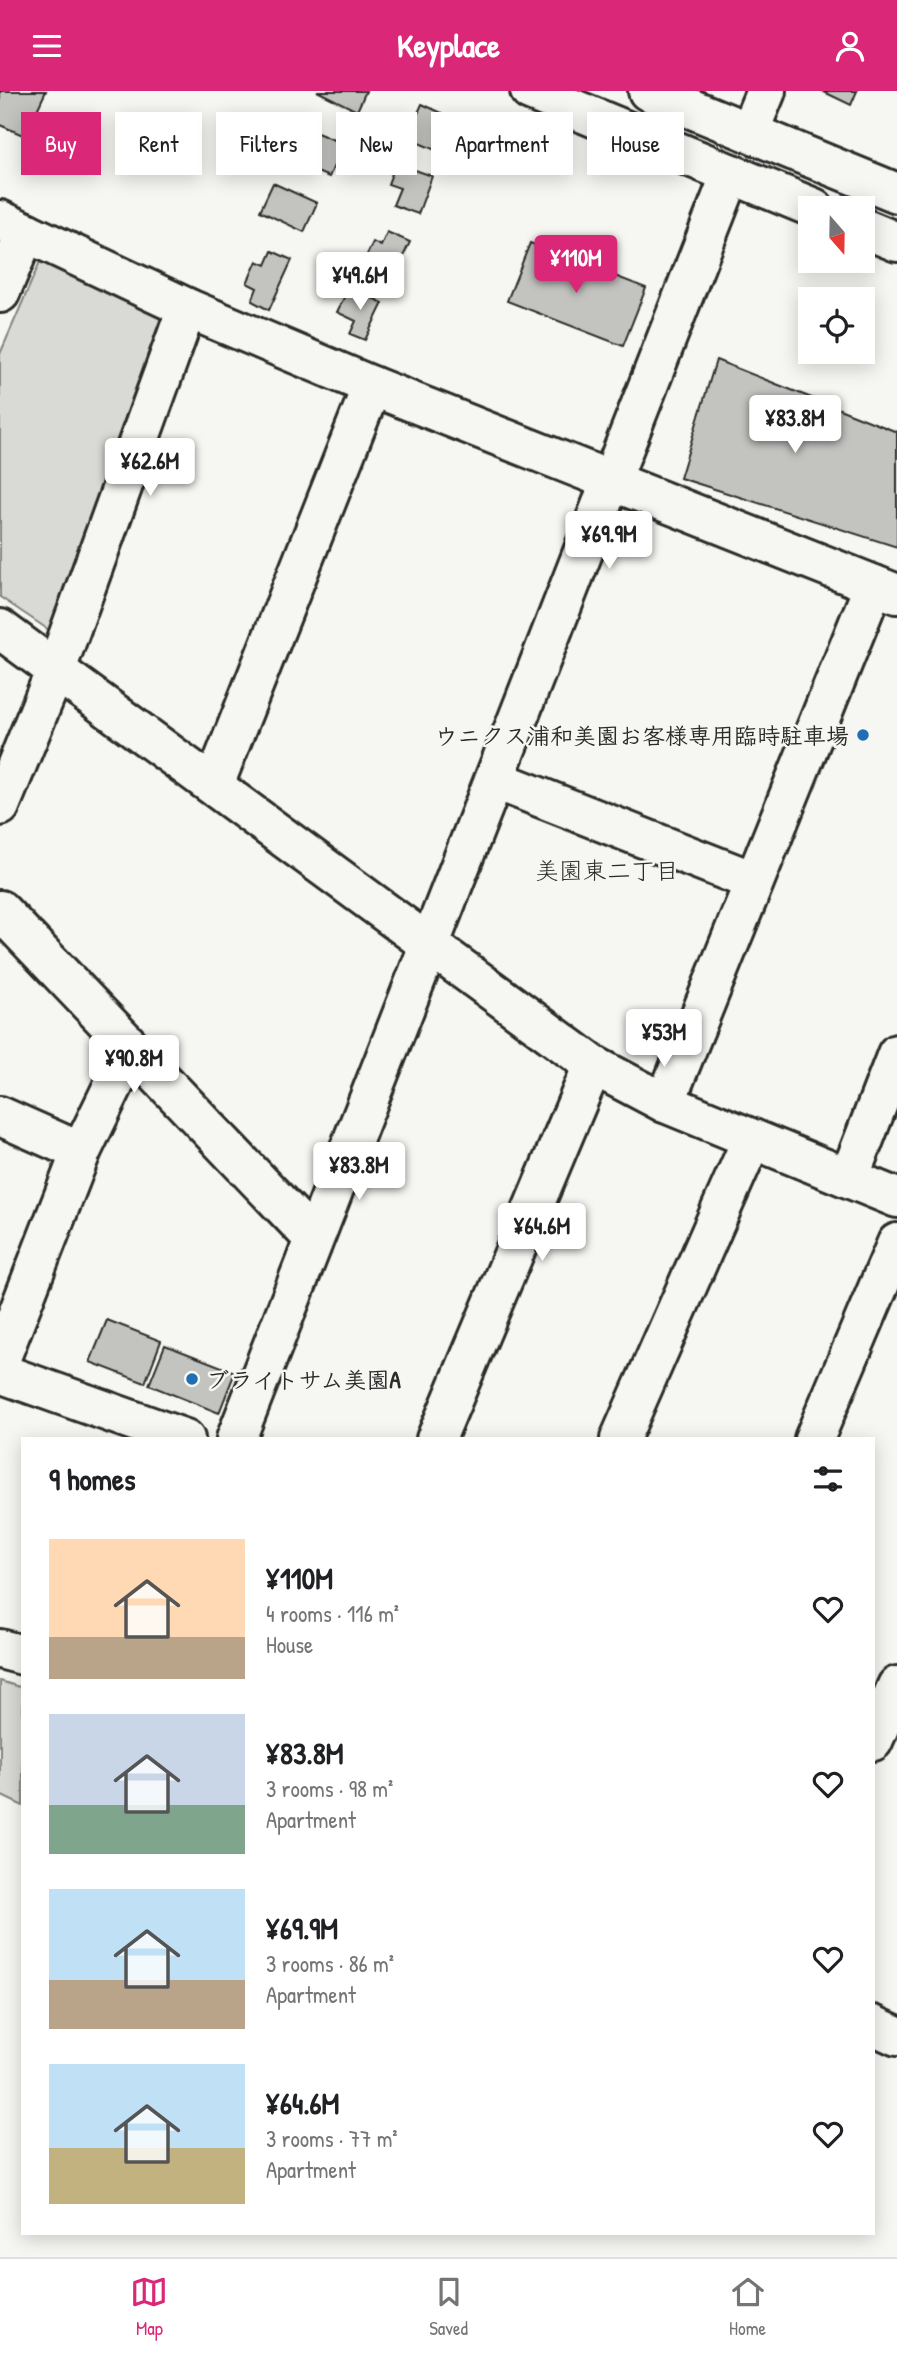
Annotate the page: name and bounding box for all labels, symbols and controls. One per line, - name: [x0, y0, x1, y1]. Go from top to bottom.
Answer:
- text: Keyplace: [397, 24, 500, 67]
- icon: menu: [28, 27, 66, 65]
- icon: person: [831, 27, 869, 65]
- chip: Buy: [21, 112, 101, 175]
- chip: Rent: [115, 112, 202, 175]
- chip: Filters: [216, 112, 322, 175]
- chip: New: [336, 112, 417, 175]
- chip: Apartment: [431, 112, 573, 175]
- chip: House: [587, 112, 684, 175]
- north arrow: [798, 196, 875, 273]
- map controls: [798, 196, 875, 364]
- pin: ¥110M: [527, 235, 625, 295]
- text: ¥110M: [550, 242, 602, 273]
- pin: ¥49.6M: [303, 253, 417, 312]
- text: ¥49.6M: [332, 259, 388, 290]
- button: locate: [798, 287, 875, 364]
- pin: ¥83.8M: [738, 395, 852, 455]
- text: ¥83.8M: [765, 402, 825, 433]
- pin: ¥62.6M: [93, 439, 207, 498]
- text: ¥62.6M: [121, 445, 179, 476]
- pin: ¥69.9M: [552, 511, 666, 571]
- text: ¥69.9M: [581, 518, 637, 549]
- place label: ウニクス浦和美園お客様専用臨時駐車場: [435, 720, 849, 751]
- marker: ウニクス浦和美園お客様専用臨時駐車場: [855, 727, 871, 743]
- district label: 美園東二丁目: [535, 854, 679, 886]
- pin: ¥53M: [623, 1009, 705, 1069]
- text: ¥53M: [642, 1016, 686, 1047]
- pin: ¥90.8M: [77, 1035, 191, 1095]
- text: ¥90.8M: [105, 1042, 163, 1073]
- pin: ¥83.8M: [302, 1143, 416, 1202]
- text: ¥83.8M: [329, 1149, 389, 1180]
- pin: ¥64.6M: [485, 1203, 599, 1263]
- text: ¥64.6M: [514, 1210, 570, 1241]
- place label: ブライトサム美園A: [206, 1364, 402, 1395]
- marker: ブライトサム美園A: [184, 1371, 200, 1387]
- text: 9 homes: [49, 1459, 136, 1499]
- icon: filters: [809, 1460, 847, 1498]
- text: ¥110M: [266, 1558, 333, 1598]
- icon: home: [105, 1567, 189, 1651]
- icon: heart: [809, 1590, 847, 1628]
- text: 4 rooms · 116 m²: [266, 1598, 399, 1629]
- text: House: [266, 1629, 313, 1660]
- text: ¥83.8M: [266, 1733, 344, 1773]
- icon: home: [105, 1742, 189, 1826]
- icon: heart: [809, 1765, 847, 1803]
- text: 3 rooms · 98 m²: [266, 1773, 393, 1804]
- text: Apartment: [266, 1804, 356, 1835]
- text: ¥69.9M: [266, 1908, 338, 1948]
- icon: home: [105, 1917, 189, 2001]
- icon: heart: [809, 1940, 847, 1978]
- text: 3 rooms · 86 m²: [266, 1948, 394, 1979]
- text: Apartment: [266, 1979, 356, 2010]
- text: ¥64.6M: [266, 2083, 339, 2123]
- icon: home: [105, 2092, 189, 2176]
- icon: heart: [809, 2115, 847, 2153]
- text: 3 rooms · 77 m²: [266, 2123, 398, 2154]
- text: Apartment: [266, 2154, 356, 2185]
- tab: Map: [130, 2273, 168, 2341]
- tab: Saved: [429, 2273, 468, 2341]
- tab: Home: [729, 2273, 767, 2341]

